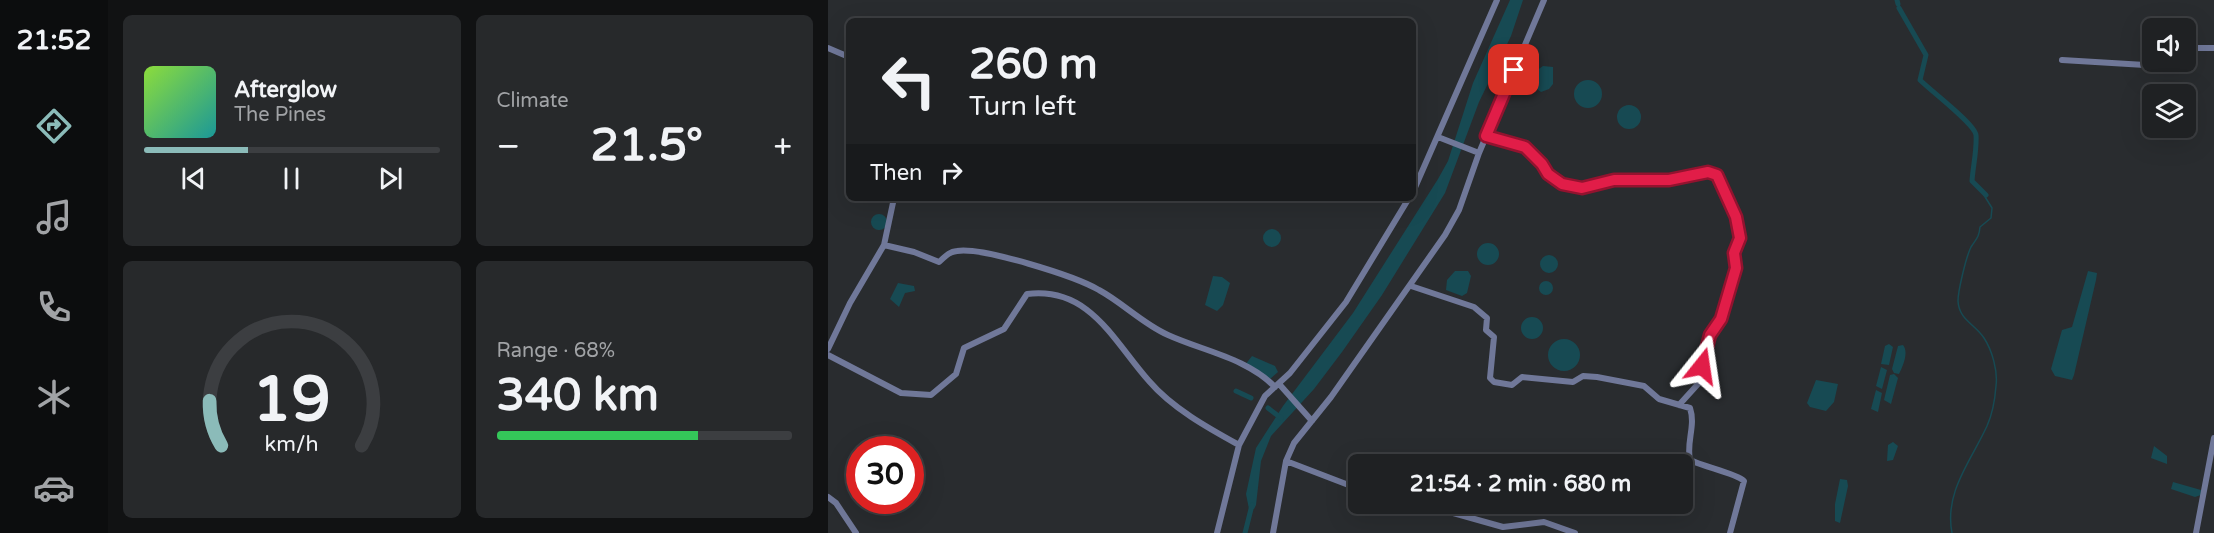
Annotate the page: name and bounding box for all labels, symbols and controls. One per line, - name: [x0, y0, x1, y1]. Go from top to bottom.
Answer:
- map controls: [2142, 18, 2196, 138]
- button: sound: [2142, 18, 2196, 72]
- text: 21:52: [17, 24, 91, 57]
- text: 260 m: [969, 39, 1098, 90]
- icon: left: [870, 42, 948, 120]
- pin: [1488, 44, 1539, 95]
- icon: arrive: [1497, 53, 1530, 86]
- text: Afterglow: [234, 77, 337, 103]
- button: layers: [2142, 84, 2196, 138]
- text: Climate: [497, 89, 569, 113]
- text: Turn left: [969, 90, 1076, 123]
- text: The Pines: [234, 103, 326, 127]
- icon: directions: [33, 105, 75, 147]
- text: 21.5°: [590, 119, 703, 173]
- text: −: [497, 127, 520, 166]
- text: +: [773, 127, 792, 166]
- icon: right: [935, 156, 968, 189]
- text: Then: [870, 160, 923, 186]
- icon: previous: [177, 162, 210, 195]
- icon: pause: [275, 162, 308, 195]
- icon: next: [374, 162, 407, 195]
- icon: music: [33, 196, 75, 238]
- icon: phone: [33, 286, 75, 328]
- position arrow: [1670, 334, 1734, 398]
- text: Range · 68%: [497, 339, 615, 363]
- text: 19: [253, 363, 331, 438]
- text: 340 km: [497, 369, 659, 423]
- icon: climate: [33, 376, 75, 418]
- text: km/h: [265, 432, 319, 458]
- speed limit sign: 30: [846, 436, 924, 514]
- icon: car: [33, 467, 75, 509]
- text: 21:54 · 2 min · 680 m: [1410, 471, 1631, 497]

